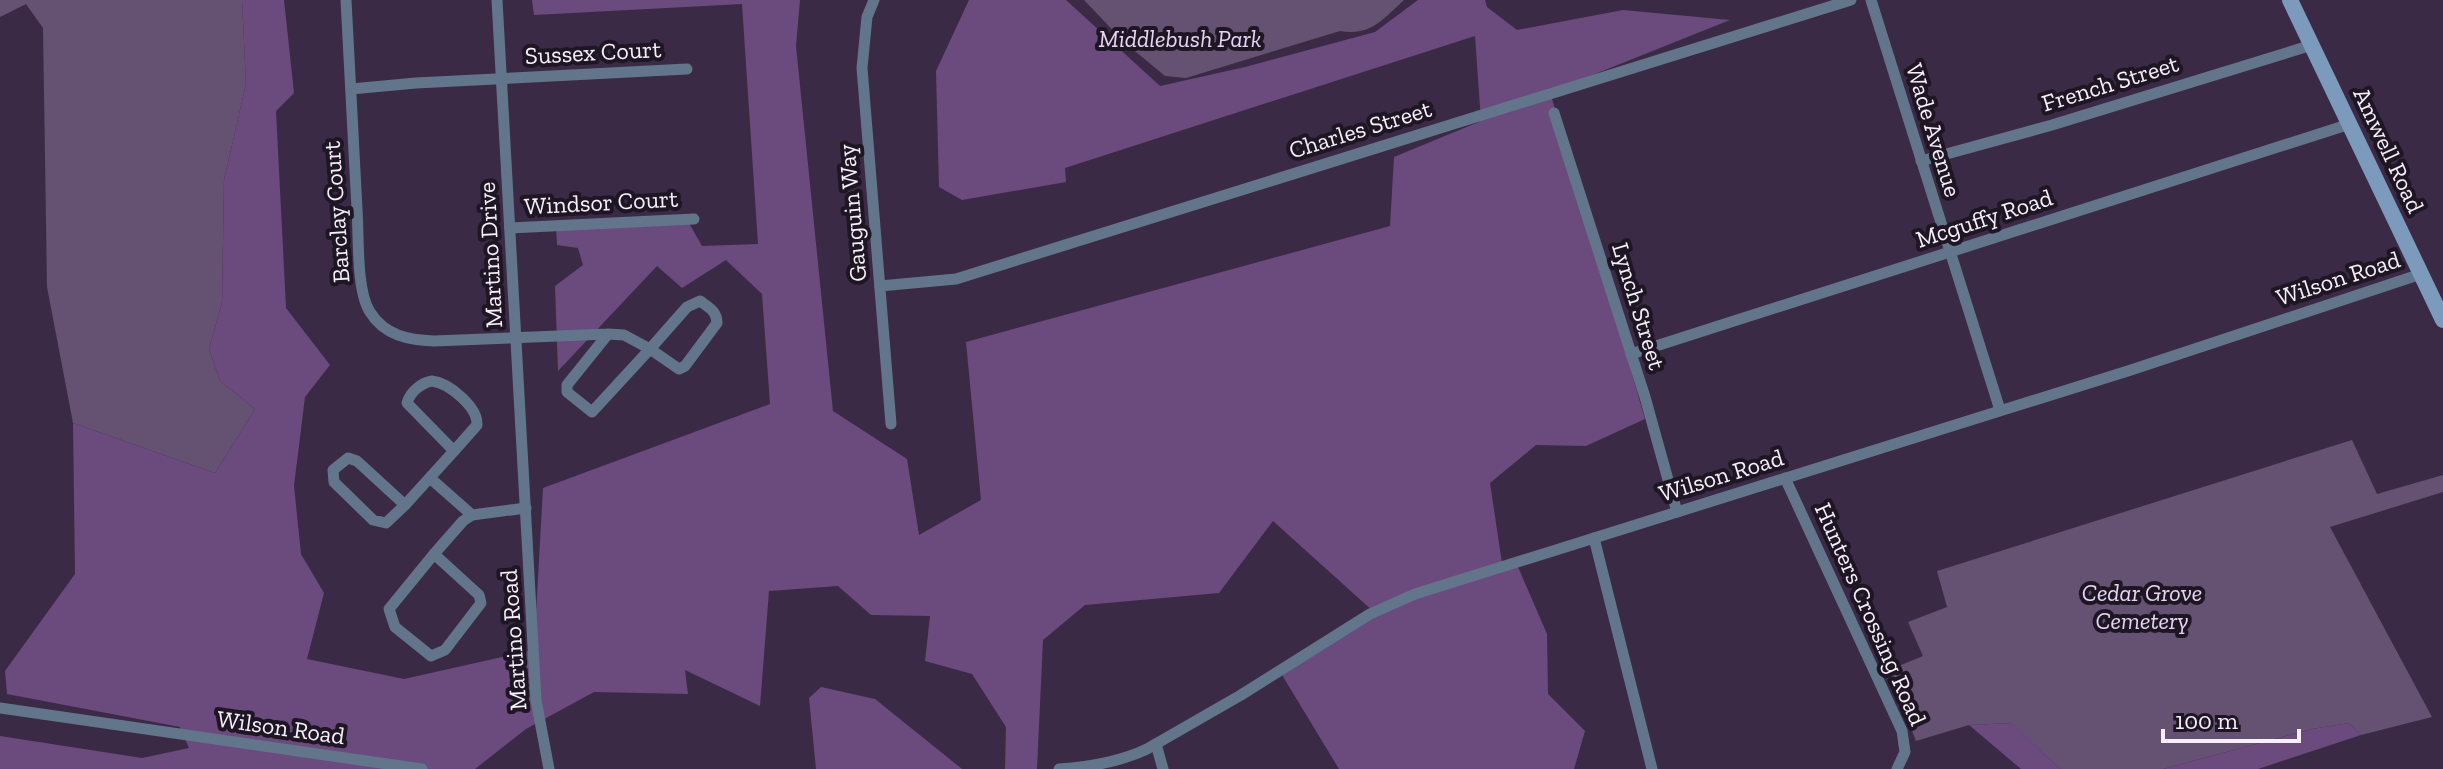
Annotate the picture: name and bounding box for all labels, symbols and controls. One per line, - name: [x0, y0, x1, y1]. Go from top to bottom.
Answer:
- park label: Middlebush Park: [1099, 24, 1262, 53]
- street label: Sussex Court: [524, 34, 662, 70]
- street label: French Street: [2038, 48, 2182, 118]
- street label: Wade Avenue: [1900, 60, 1968, 200]
- street label: Amwell Road: [2347, 83, 2431, 217]
- street label: Charles Street: [1285, 94, 1435, 164]
- street label: Barclay Court: [317, 140, 355, 284]
- street label: Gauguin Way: [831, 142, 872, 283]
- street label: Martino Drive: [472, 181, 508, 329]
- street label: Mcguffy Road: [1912, 182, 2056, 254]
- street label: Windsor Court: [523, 183, 679, 221]
- street label: Lynch Street: [1606, 239, 1672, 373]
- street label: Wilson Road: [2272, 244, 2404, 312]
- street label: Wilson Road: [1655, 442, 1787, 508]
- street label: Hunters Crossing Road: [1809, 498, 1933, 730]
- street label: Martino Road: [494, 568, 532, 712]
- park label: Cedar Grove Cemetery: [2082, 578, 2202, 635]
- scale bar: [2163, 693, 2299, 743]
- street label: Wilson Road: [215, 704, 347, 750]
- text: 100 m: [2175, 706, 2238, 735]

